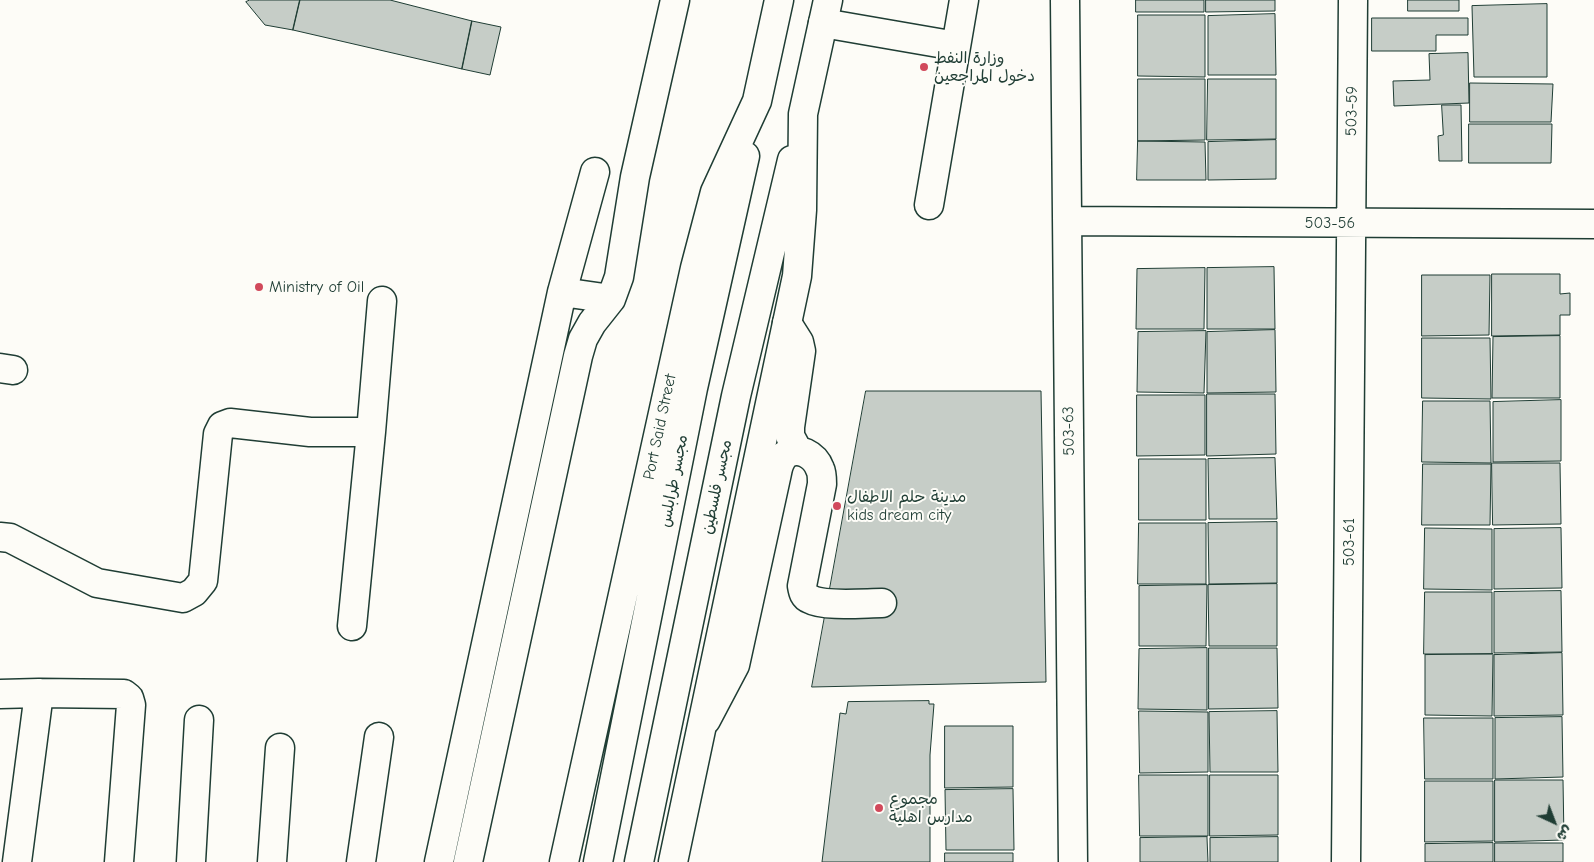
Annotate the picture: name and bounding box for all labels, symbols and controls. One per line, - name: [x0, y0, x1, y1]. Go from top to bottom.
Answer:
- place label: وزارة النفط دخول المراجعين: [934, 48, 1035, 86]
- marker: وزارة النفط دخول المراجعين: [918, 61, 930, 73]
- street label: 503-59: [1342, 86, 1362, 136]
- street label: 503-56: [1305, 213, 1355, 233]
- place label: Ministry of Oil: [269, 277, 364, 297]
- marker: Ministry of Oil: [253, 281, 265, 293]
- street label: Port Said Street: [639, 372, 681, 482]
- street label: 503-63: [1059, 406, 1079, 456]
- street label: مجسر طرابلس: [656, 433, 692, 529]
- street label: مجسر فلسطين: [698, 438, 736, 536]
- place label: مدينة حلم الاطفال kids dream city: [847, 487, 966, 525]
- marker: مدينة حلم الاطفال kids dream city: [831, 500, 843, 512]
- street label: 503-61: [1339, 518, 1359, 566]
- place label: مجموع مدارس اهلية: [889, 789, 973, 827]
- north arrow: [1529, 797, 1579, 847]
- marker: مجموع مدارس اهلية: [873, 802, 885, 814]
- text: ش: [1553, 822, 1576, 845]

